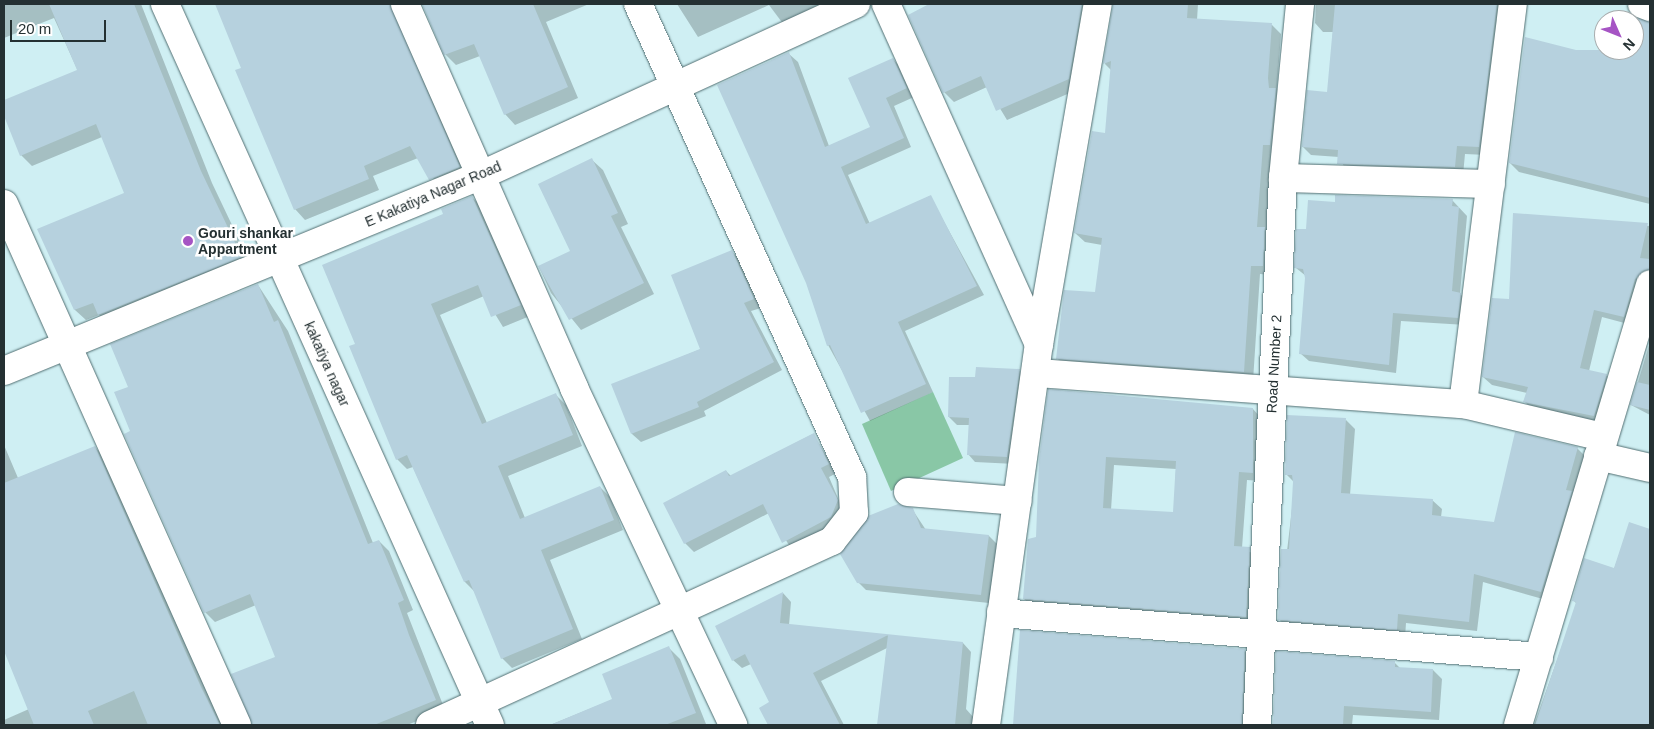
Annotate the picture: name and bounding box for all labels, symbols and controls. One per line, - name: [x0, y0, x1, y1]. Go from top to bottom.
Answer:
- scale bar: [12, 10, 109, 42]
- north arrow: [1594, 10, 1644, 60]
- text: 20 m: [18, 20, 51, 37]
- text: N: [1620, 36, 1638, 54]
- street label: E Kakatiya Nagar Road: [362, 158, 504, 230]
- place label: Gouri shankar Appartment: [198, 225, 293, 258]
- marker: Gouri shankar Appartment: [182, 235, 194, 247]
- street label: Road Number 2: [1263, 314, 1285, 414]
- street label: kakatiya nagar: [301, 319, 353, 409]

